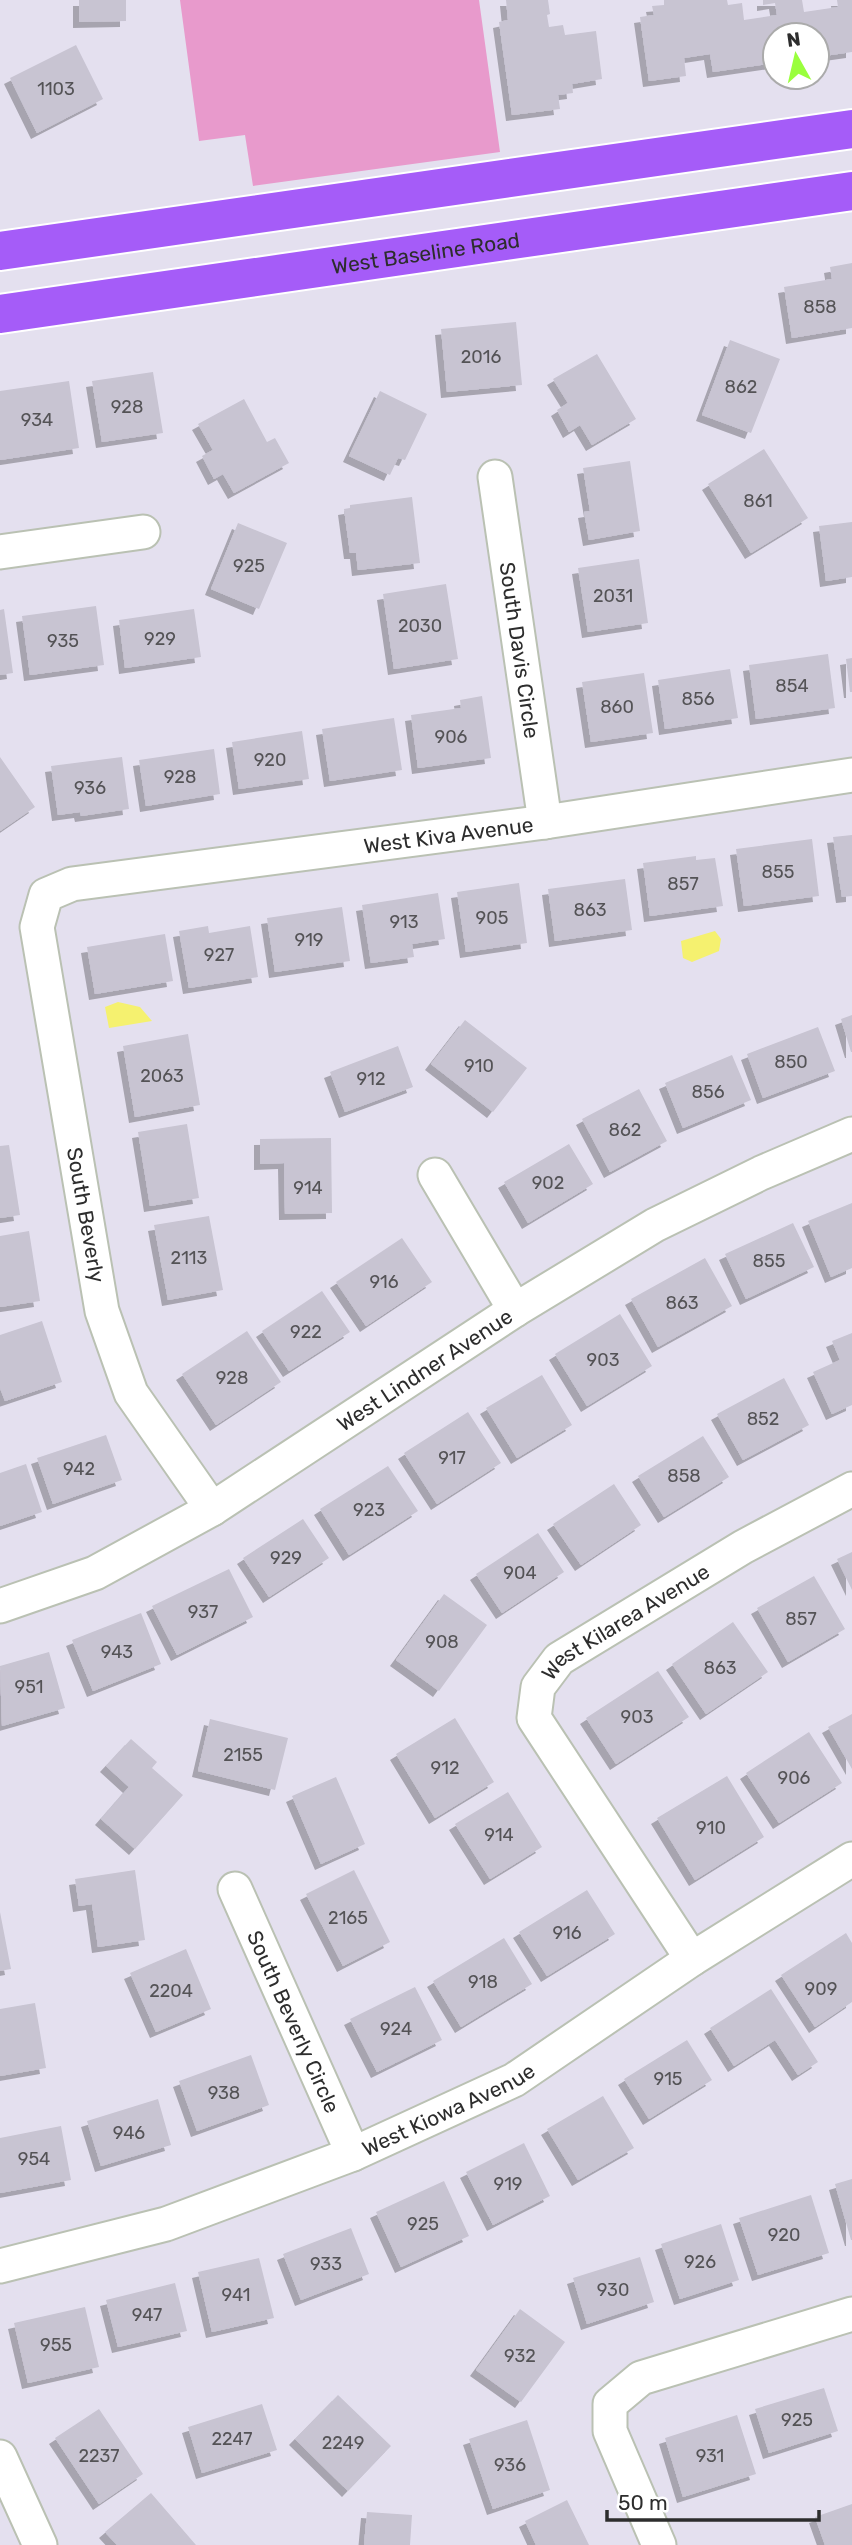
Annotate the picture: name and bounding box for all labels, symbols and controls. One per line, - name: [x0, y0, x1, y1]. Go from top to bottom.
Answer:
- north arrow: [761, 21, 831, 91]
- text: N: [785, 27, 802, 52]
- house number: 1103: [37, 78, 75, 100]
- street label: West Baseline Road: [330, 227, 521, 279]
- house number: 858: [803, 296, 837, 318]
- house number: 2016: [461, 346, 501, 368]
- house number: 862: [725, 376, 757, 398]
- house number: 928: [111, 396, 143, 418]
- house number: 934: [21, 409, 53, 431]
- house number: 861: [743, 490, 773, 512]
- house number: 925: [233, 555, 265, 577]
- street label: South Davis Circle: [495, 560, 545, 740]
- house number: 2031: [593, 585, 633, 607]
- house number: 2030: [398, 615, 442, 637]
- house number: 929: [144, 628, 176, 650]
- house number: 935: [47, 630, 79, 652]
- house number: 854: [775, 675, 809, 697]
- house number: 856: [682, 688, 715, 710]
- house number: 860: [600, 696, 634, 718]
- house number: 906: [435, 726, 468, 748]
- house number: 920: [254, 749, 286, 771]
- house number: 928: [164, 766, 196, 788]
- house number: 936: [74, 777, 106, 799]
- street label: West Kiva Avenue: [362, 811, 535, 858]
- house number: 855: [762, 861, 794, 883]
- house number: 857: [667, 873, 699, 895]
- house number: 863: [573, 899, 607, 921]
- house number: 905: [476, 907, 508, 929]
- house number: 913: [389, 911, 419, 933]
- house number: 919: [294, 929, 324, 951]
- house number: 927: [204, 944, 234, 966]
- house number: 850: [774, 1051, 808, 1073]
- house number: 910: [464, 1055, 494, 1077]
- house number: 2063: [140, 1065, 184, 1087]
- house number: 912: [357, 1068, 385, 1090]
- house number: 856: [692, 1081, 725, 1103]
- house number: 862: [609, 1119, 641, 1141]
- street label: South Beverly: [62, 1145, 110, 1285]
- house number: 902: [532, 1172, 564, 1194]
- house number: 914: [293, 1177, 323, 1199]
- house number: 2113: [171, 1247, 207, 1269]
- house number: 855: [753, 1250, 785, 1272]
- house number: 916: [369, 1271, 399, 1293]
- house number: 863: [665, 1292, 699, 1314]
- street label: West Lindner Avenue: [332, 1303, 517, 1436]
- house number: 922: [290, 1321, 322, 1343]
- house number: 903: [587, 1349, 619, 1371]
- house number: 928: [216, 1367, 248, 1389]
- house number: 852: [747, 1408, 779, 1430]
- house number: 917: [438, 1447, 466, 1469]
- house number: 942: [63, 1458, 95, 1480]
- house number: 858: [667, 1465, 701, 1487]
- house number: 923: [353, 1499, 385, 1521]
- house number: 929: [270, 1547, 302, 1569]
- street label: West Kilarea Avenue: [536, 1558, 714, 1684]
- house number: 904: [503, 1562, 537, 1584]
- house number: 937: [188, 1601, 218, 1623]
- house number: 857: [785, 1608, 817, 1630]
- house number: 908: [425, 1631, 459, 1653]
- house number: 943: [101, 1641, 133, 1663]
- house number: 863: [703, 1657, 737, 1679]
- house number: 951: [15, 1676, 43, 1698]
- house number: 903: [621, 1706, 653, 1728]
- house number: 2155: [223, 1744, 263, 1766]
- house number: 912: [431, 1757, 459, 1779]
- house number: 906: [778, 1767, 811, 1789]
- house number: 910: [696, 1817, 726, 1839]
- house number: 914: [484, 1824, 514, 1846]
- house number: 2165: [328, 1907, 368, 1929]
- house number: 916: [552, 1922, 582, 1944]
- street label: South Beverly Circle: [242, 1926, 345, 2117]
- house number: 918: [468, 1971, 498, 1993]
- house number: 909: [805, 1978, 837, 2000]
- house number: 2204: [149, 1980, 193, 2002]
- house number: 924: [380, 2018, 412, 2040]
- street label: West Kiowa Avenue: [358, 2057, 539, 2161]
- house number: 915: [653, 2068, 683, 2090]
- house number: 938: [208, 2082, 240, 2104]
- house number: 946: [113, 2122, 145, 2144]
- house number: 954: [18, 2148, 50, 2170]
- house number: 919: [493, 2173, 523, 2195]
- house number: 925: [407, 2213, 439, 2235]
- house number: 920: [768, 2224, 800, 2246]
- house number: 926: [684, 2251, 716, 2273]
- house number: 933: [310, 2253, 342, 2275]
- house number: 930: [597, 2279, 629, 2301]
- house number: 941: [222, 2284, 250, 2306]
- house number: 947: [132, 2304, 162, 2326]
- house number: 955: [40, 2334, 72, 2356]
- house number: 932: [504, 2345, 536, 2367]
- house number: 925: [781, 2409, 813, 2431]
- house number: 2247: [211, 2428, 253, 2450]
- house number: 2249: [322, 2432, 364, 2454]
- house number: 2237: [78, 2445, 120, 2467]
- house number: 931: [696, 2445, 724, 2467]
- house number: 936: [494, 2454, 526, 2476]
- scale bar: [607, 2478, 819, 2522]
- text: 50 m: [618, 2490, 668, 2515]

